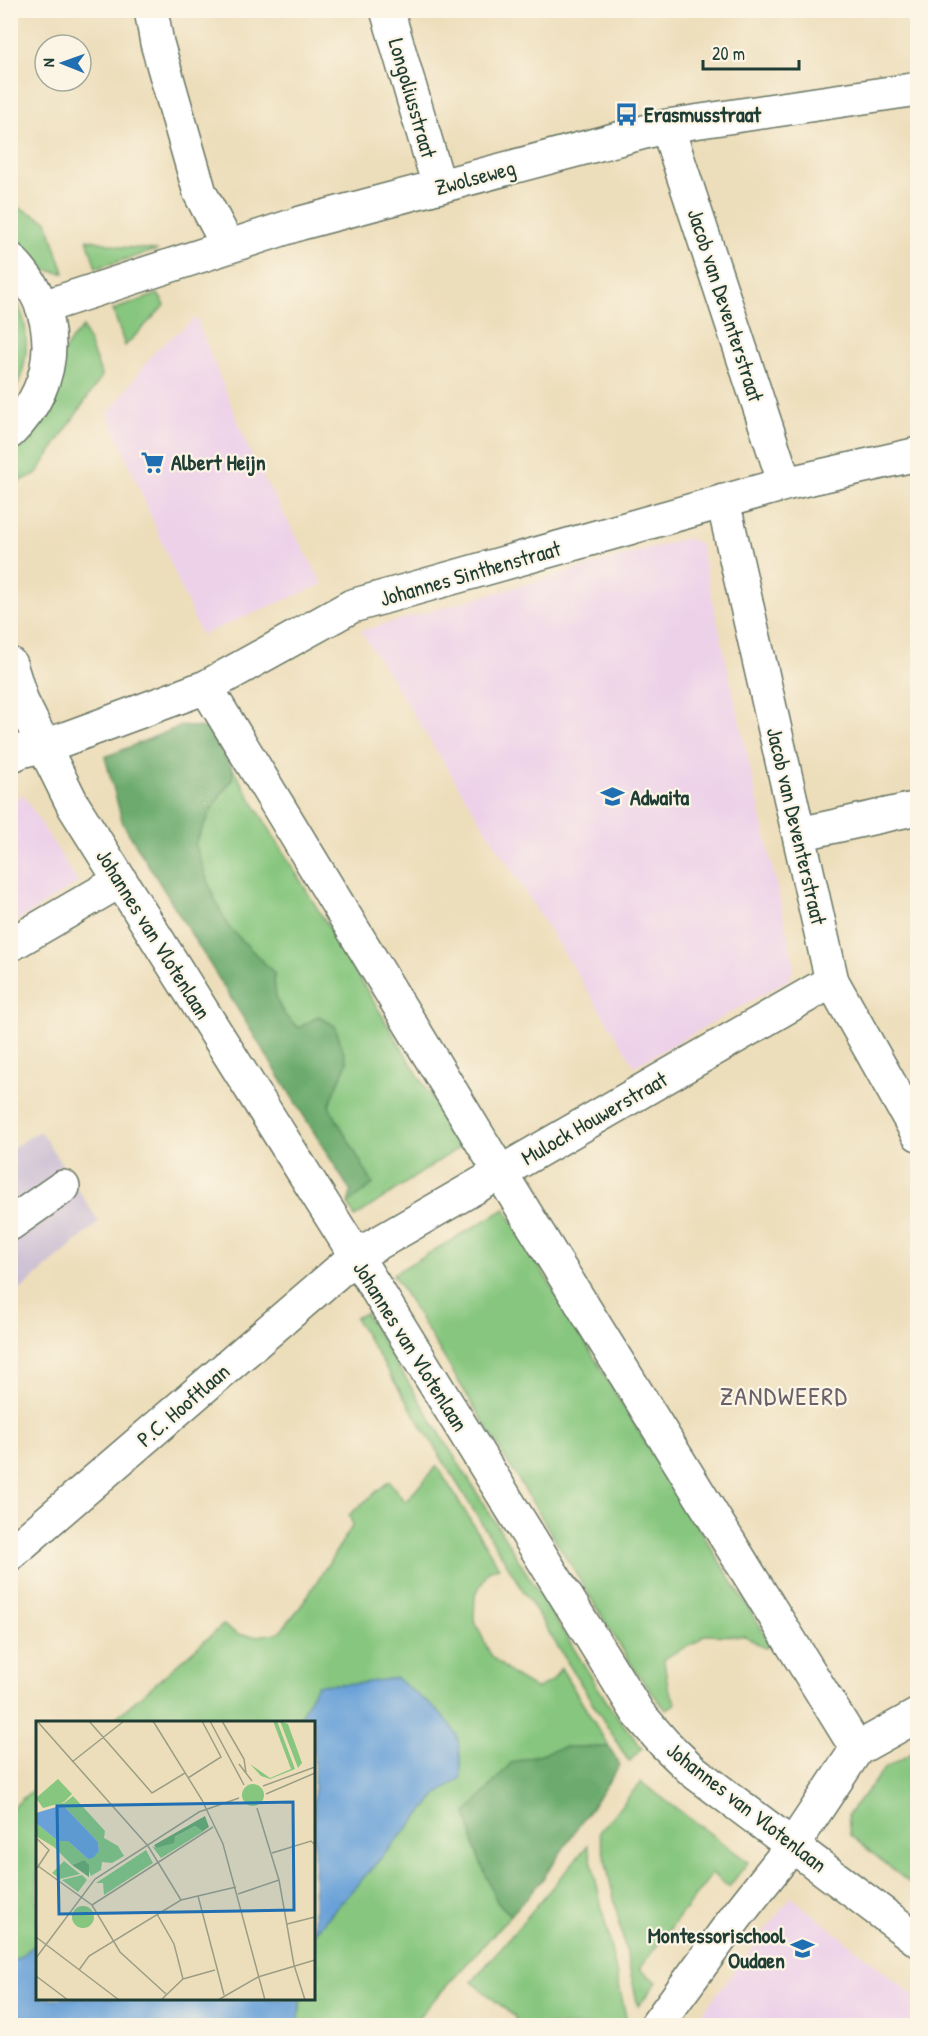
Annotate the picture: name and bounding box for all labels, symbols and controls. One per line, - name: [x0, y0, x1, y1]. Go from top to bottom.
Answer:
- north arrow: [33, 33, 93, 93]
- scale bar: [703, 33, 799, 71]
- street label: Longoliusstraat: [382, 35, 444, 162]
- text: 20 m: [712, 41, 745, 66]
- text: N: [37, 58, 59, 67]
- place label: Erasmusstraat: [644, 99, 762, 129]
- bus stop icon: Erasmusstraat: [613, 101, 639, 127]
- street label: Zwolseweg: [431, 152, 519, 202]
- street label: Jacob van Deventerstraat: [681, 205, 772, 406]
- place label: Albert Heijn: [171, 447, 266, 477]
- supermarket icon: Albert Heijn: [140, 449, 166, 475]
- street label: Johannes Sinthenstraat: [376, 533, 564, 613]
- street label: Jacob van Deventerstraat: [760, 724, 834, 928]
- place label: Adwaita: [630, 782, 690, 812]
- school or university icon: Adwaita: [599, 784, 625, 810]
- street label: Johannes van Vlotenlaan: [89, 843, 219, 1025]
- street label: Mulock Houwerstraat: [515, 1064, 673, 1172]
- street label: Johannes van Vlotenlaan: [346, 1255, 476, 1437]
- street label: P.C. Hooftlaan: [130, 1356, 236, 1454]
- district label: ZANDWEERD: [720, 1378, 848, 1413]
- inset map: [36, 1721, 315, 2000]
- street label: Johannes van Vlotenlaan: [661, 1735, 833, 1879]
- place label: Montessorischool Oudaen: [648, 1920, 786, 1975]
- school or university icon: Montessorischool Oudaen: [790, 1935, 816, 1961]

